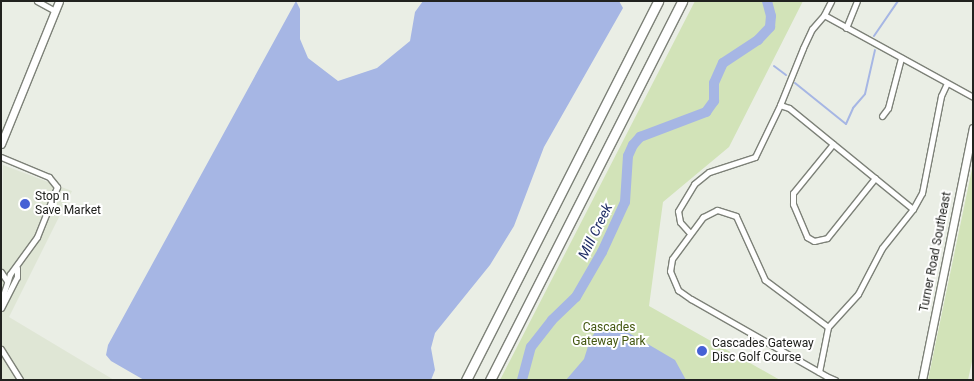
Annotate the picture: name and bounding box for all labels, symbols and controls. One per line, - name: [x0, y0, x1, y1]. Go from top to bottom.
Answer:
- place label: Stop n Save Market: [35, 190, 101, 218]
- street label: Turner Road Southeast: [917, 191, 955, 313]
- marker: Stop n Save Market: [19, 198, 31, 210]
- water label: Mill Creek: [574, 200, 616, 262]
- park label: Cascades Gateway Park: [572, 321, 646, 349]
- place label: Cascades Gateway Disc Golf Course: [712, 337, 814, 365]
- marker: Cascades Gateway Disc Golf Course: [696, 345, 708, 357]

